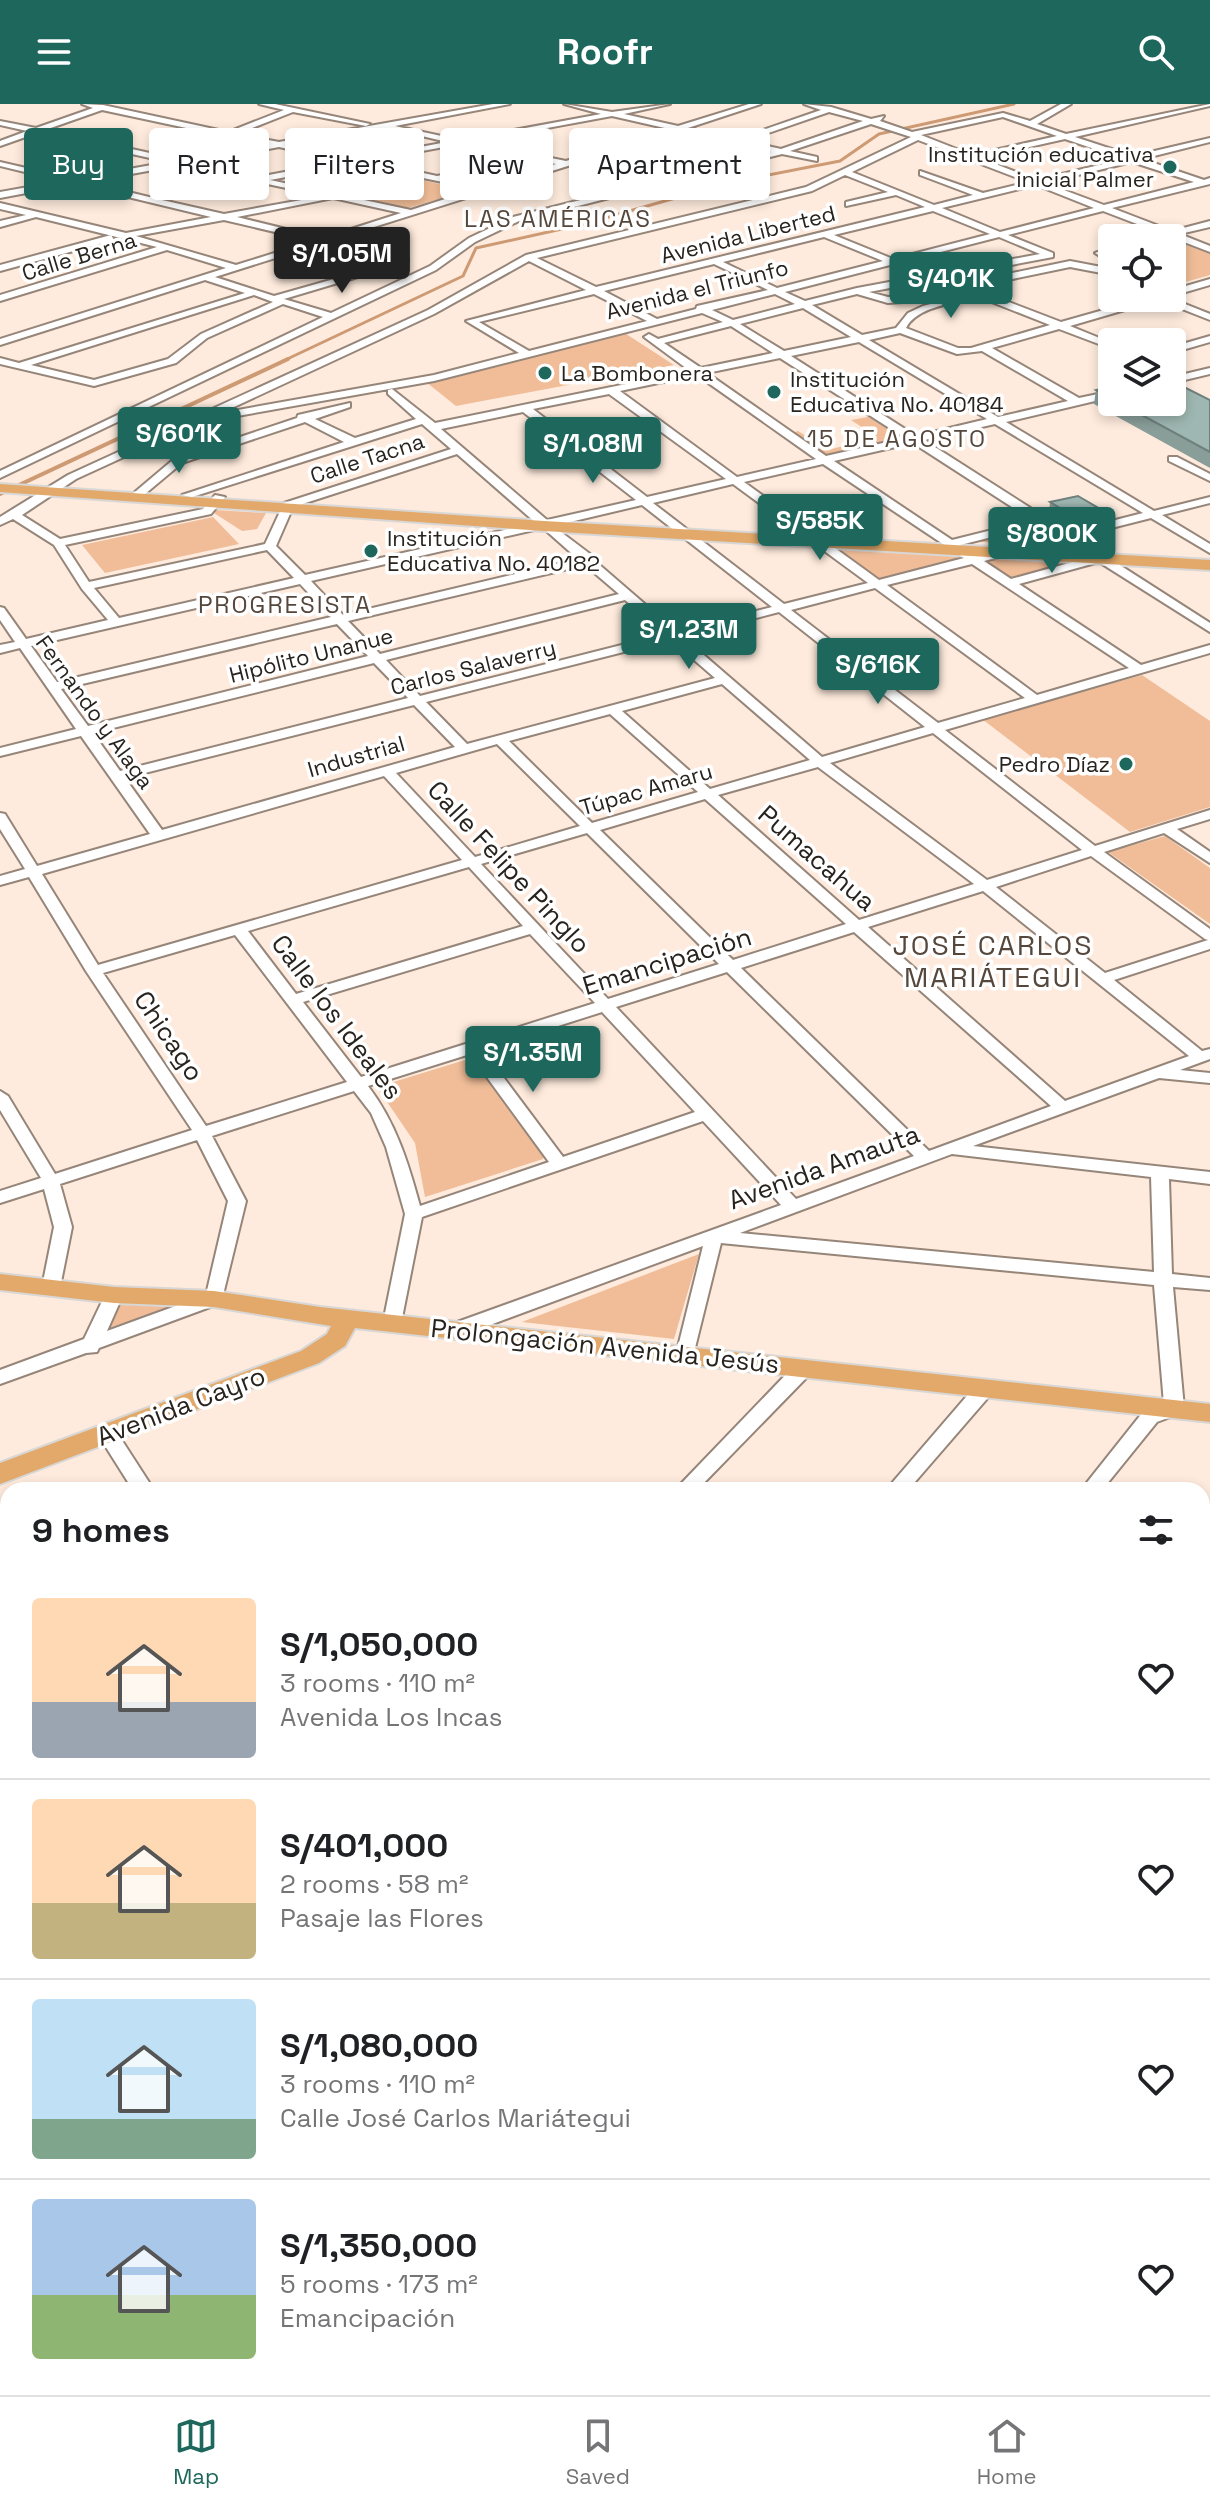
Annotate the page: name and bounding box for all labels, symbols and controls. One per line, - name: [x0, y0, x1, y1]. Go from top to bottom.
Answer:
- text: Roofr: [557, 29, 653, 75]
- icon: menu: [32, 30, 76, 74]
- icon: search: [1134, 30, 1178, 74]
- chip: Buy: [24, 128, 133, 200]
- chip: Rent: [149, 128, 269, 200]
- chip: Filters: [285, 128, 424, 200]
- chip: New: [440, 128, 553, 200]
- chip: Apartment: [569, 128, 770, 200]
- place label: Institución educativa inicial Palmer: [928, 140, 1154, 193]
- marker: Institución educativa inicial Palmer: [1161, 158, 1179, 176]
- street label: Avenida Liberted: [658, 199, 838, 269]
- district label: LAS AMÉRICAS: [464, 203, 652, 234]
- map controls: [1098, 224, 1186, 416]
- button: locate: [1098, 224, 1186, 312]
- street label: Calle Berna: [18, 225, 140, 287]
- pin: S/1.05M: [268, 227, 416, 295]
- text: S/1.05M: [292, 236, 392, 270]
- pin: S/401K: [886, 252, 1016, 320]
- street label: Avenida el Triunfo: [603, 253, 791, 325]
- text: S/401K: [907, 261, 995, 295]
- button: layers: [1098, 328, 1186, 416]
- place label: La Bombonera: [561, 359, 714, 387]
- marker: La Bombonera: [536, 364, 554, 382]
- place label: Institución Educativa No. 40184: [790, 365, 1004, 418]
- marker: Institución Educativa No. 40184: [765, 383, 783, 401]
- pin: S/601K: [114, 407, 244, 475]
- text: S/601K: [136, 416, 222, 450]
- pin: S/1.08M: [519, 417, 667, 485]
- district label: 15 DE AGOSTO: [807, 423, 987, 454]
- street label: Calle Tacna: [306, 426, 428, 490]
- text: S/1.08M: [543, 426, 643, 460]
- pin: S/585K: [755, 494, 885, 562]
- text: S/585K: [776, 503, 864, 537]
- pin: S/800K: [987, 507, 1117, 575]
- text: S/800K: [1006, 516, 1098, 550]
- place label: Institución Educativa No. 40182: [387, 524, 600, 577]
- marker: Institución Educativa No. 40182: [362, 542, 380, 560]
- district label: PROGRESISTA: [198, 589, 372, 620]
- pin: S/1.23M: [615, 603, 763, 671]
- text: S/1.23M: [639, 612, 739, 646]
- street label: Hipólito Unanue: [226, 621, 396, 689]
- street label: Fernando y Alaga: [30, 630, 160, 795]
- street label: Carlos Salaverry: [387, 633, 559, 701]
- pin: S/616K: [813, 638, 943, 706]
- text: S/616K: [835, 647, 921, 681]
- street label: Industrial: [304, 729, 408, 783]
- place label: Pedro Díaz: [999, 750, 1110, 778]
- marker: Pedro Díaz: [1117, 755, 1135, 773]
- street label: Túpac Amaru: [576, 757, 716, 821]
- street label: Calle Felipe Pinglo: [420, 773, 598, 961]
- street label: Pumacahua: [751, 797, 883, 919]
- street label: Emancipación: [578, 919, 756, 1003]
- district label: JOSÉ CARLOS MARIÁTEGUI: [893, 927, 1093, 995]
- street label: Calle los Ideales: [264, 928, 410, 1106]
- street label: Chicago: [126, 984, 212, 1088]
- pin: S/1.35M: [459, 1026, 607, 1094]
- text: S/1.35M: [483, 1035, 583, 1069]
- street label: Avenida Amauta: [724, 1117, 924, 1217]
- street label: Prolongación Avenida Jesús: [429, 1311, 781, 1381]
- street label: Avenida Cayro: [92, 1358, 270, 1454]
- icon: filters: [1134, 1508, 1178, 1552]
- text: 9 homes: [32, 1509, 170, 1552]
- text: S/1,050,000: [280, 1623, 478, 1666]
- icon: home: [96, 1630, 192, 1726]
- icon: heart: [1134, 1656, 1178, 1700]
- text: 3 rooms · 110 m²: [280, 1666, 475, 1700]
- text: Avenida Los Incas: [280, 1700, 502, 1734]
- text: S/401,000: [280, 1824, 448, 1867]
- icon: home: [96, 1831, 192, 1927]
- icon: heart: [1134, 1857, 1178, 1901]
- text: 2 rooms · 58 m²: [280, 1867, 468, 1901]
- text: Pasaje las Flores: [280, 1901, 484, 1935]
- text: S/1,080,000: [280, 2024, 478, 2067]
- icon: home: [96, 2031, 192, 2127]
- icon: heart: [1134, 2057, 1178, 2101]
- text: 3 rooms · 110 m²: [280, 2067, 475, 2101]
- text: Calle José Carlos Mariátegui: [280, 2101, 631, 2135]
- text: S/1,350,000: [280, 2224, 477, 2267]
- icon: home: [96, 2231, 192, 2327]
- icon: heart: [1134, 2257, 1178, 2301]
- text: 5 rooms · 173 m²: [280, 2267, 478, 2301]
- text: Emancipación: [280, 2301, 455, 2335]
- tab: Map: [173, 2414, 219, 2490]
- tab: Saved: [566, 2414, 630, 2490]
- tab: Home: [977, 2414, 1037, 2490]

